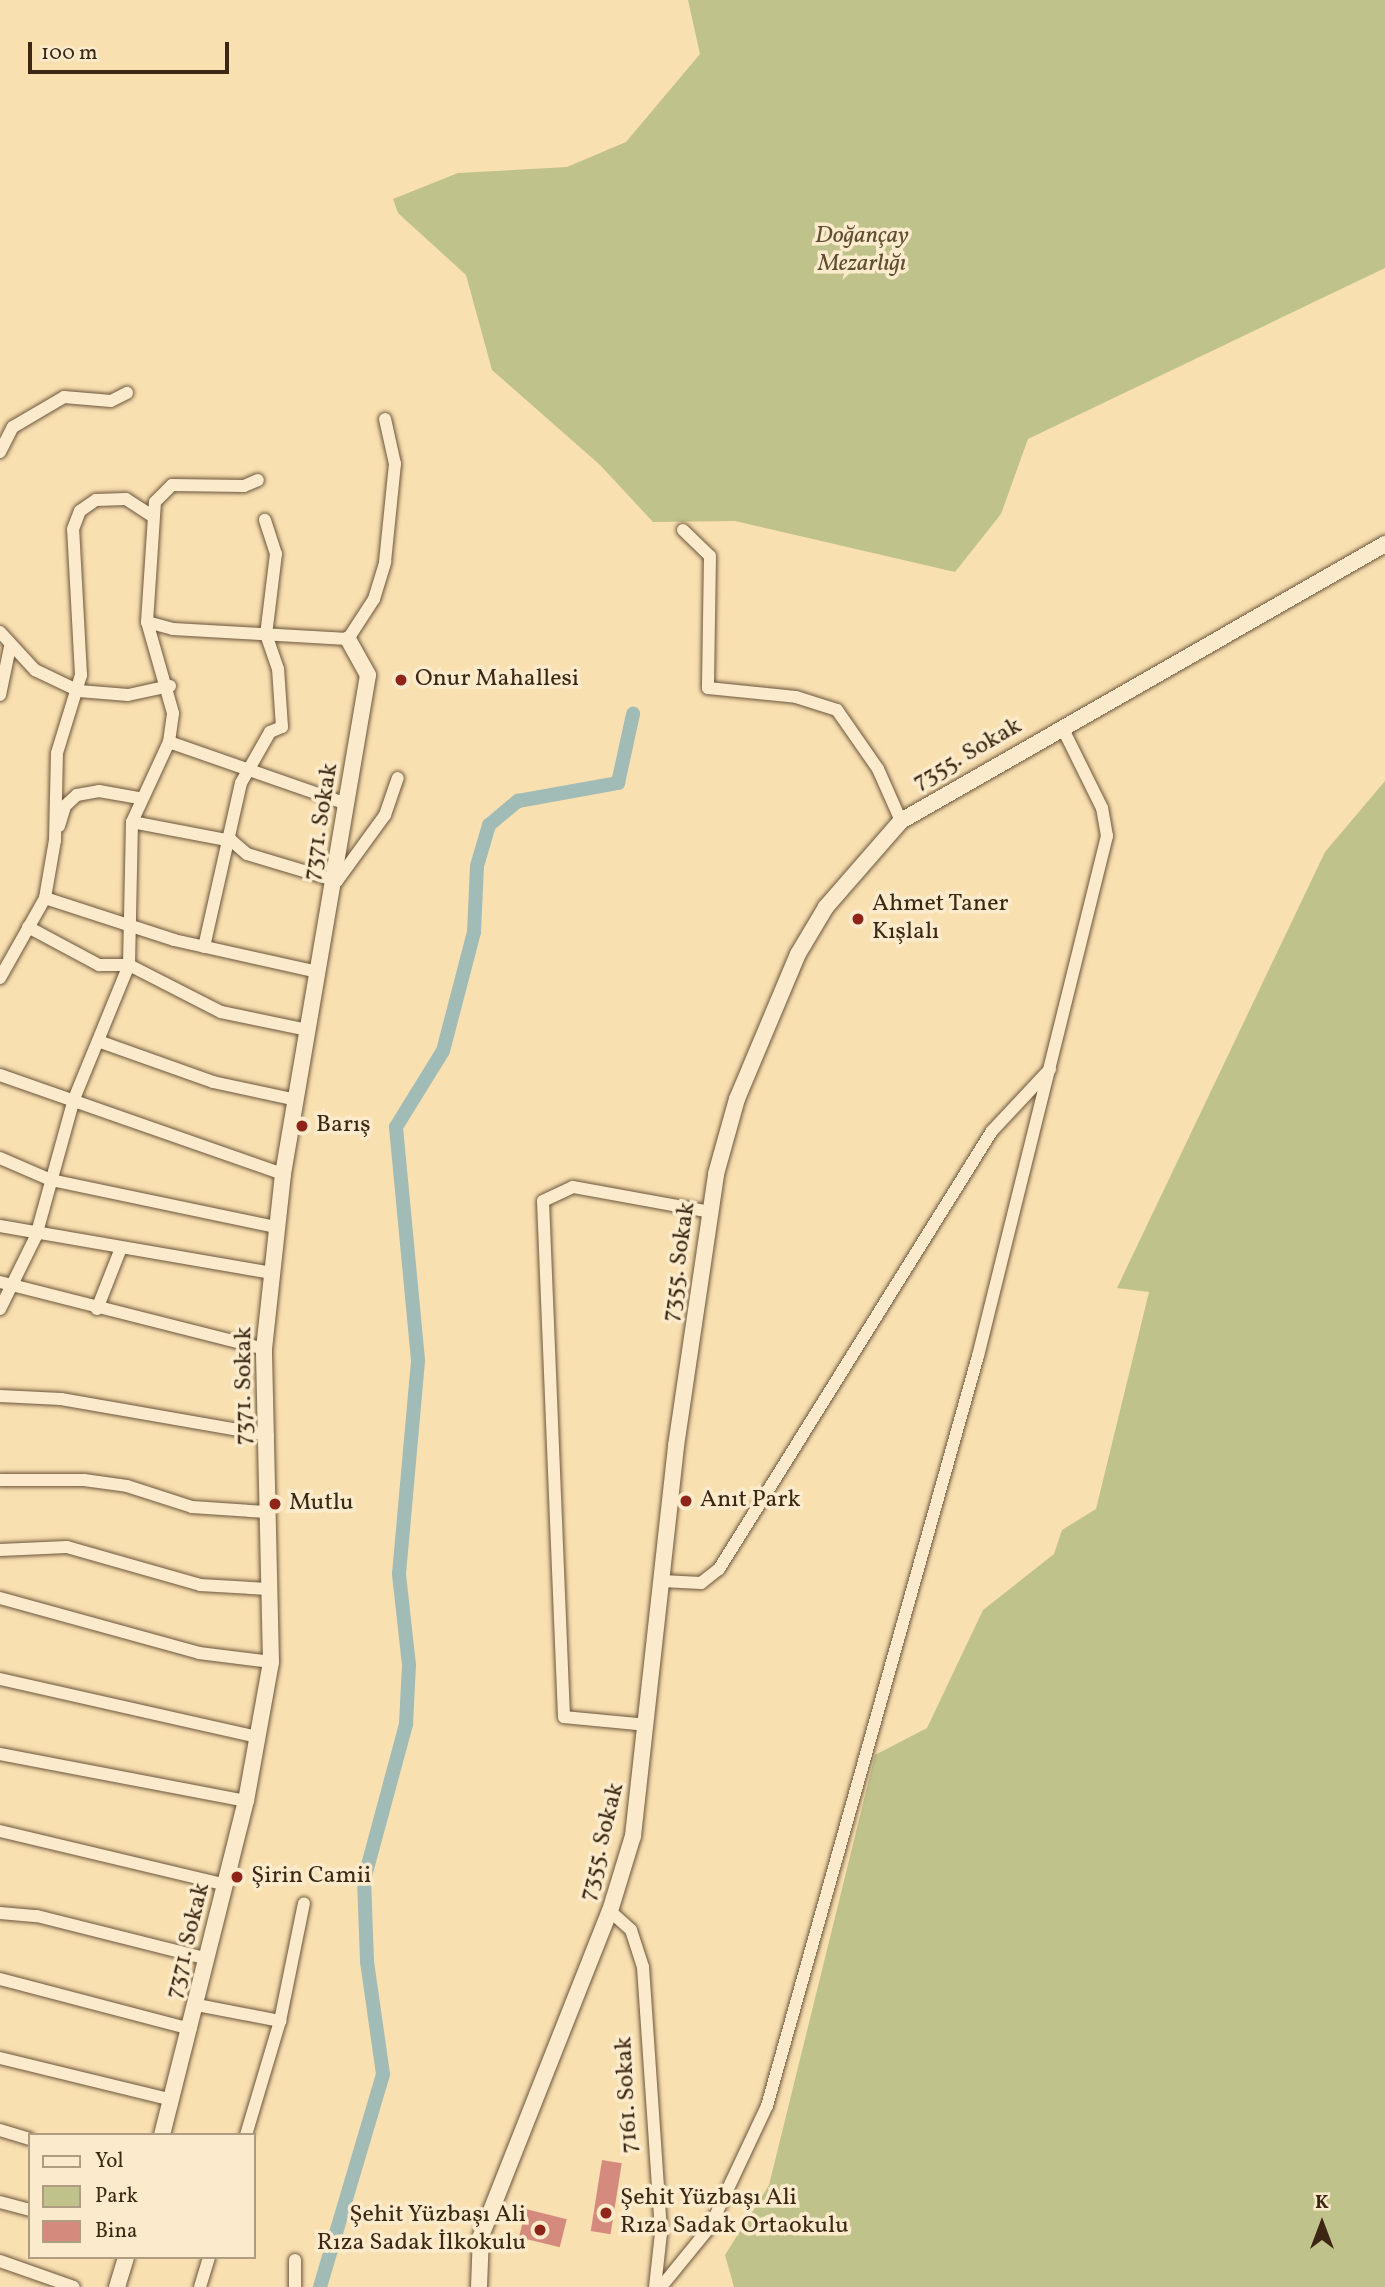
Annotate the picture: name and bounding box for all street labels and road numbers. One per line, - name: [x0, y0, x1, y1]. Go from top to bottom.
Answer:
- street label: 7355. Sokak: [909, 712, 1027, 798]
- street label: 7371. Sokak: [299, 761, 345, 883]
- street label: 7355. Sokak: [657, 1200, 703, 1324]
- street label: 7371. Sokak: [231, 1327, 259, 1445]
- street label: 7355. Sokak: [574, 1780, 632, 1904]
- street label: 7371. Sokak: [161, 1880, 217, 2002]
- street label: 7161. Sokak: [611, 2036, 645, 2154]

